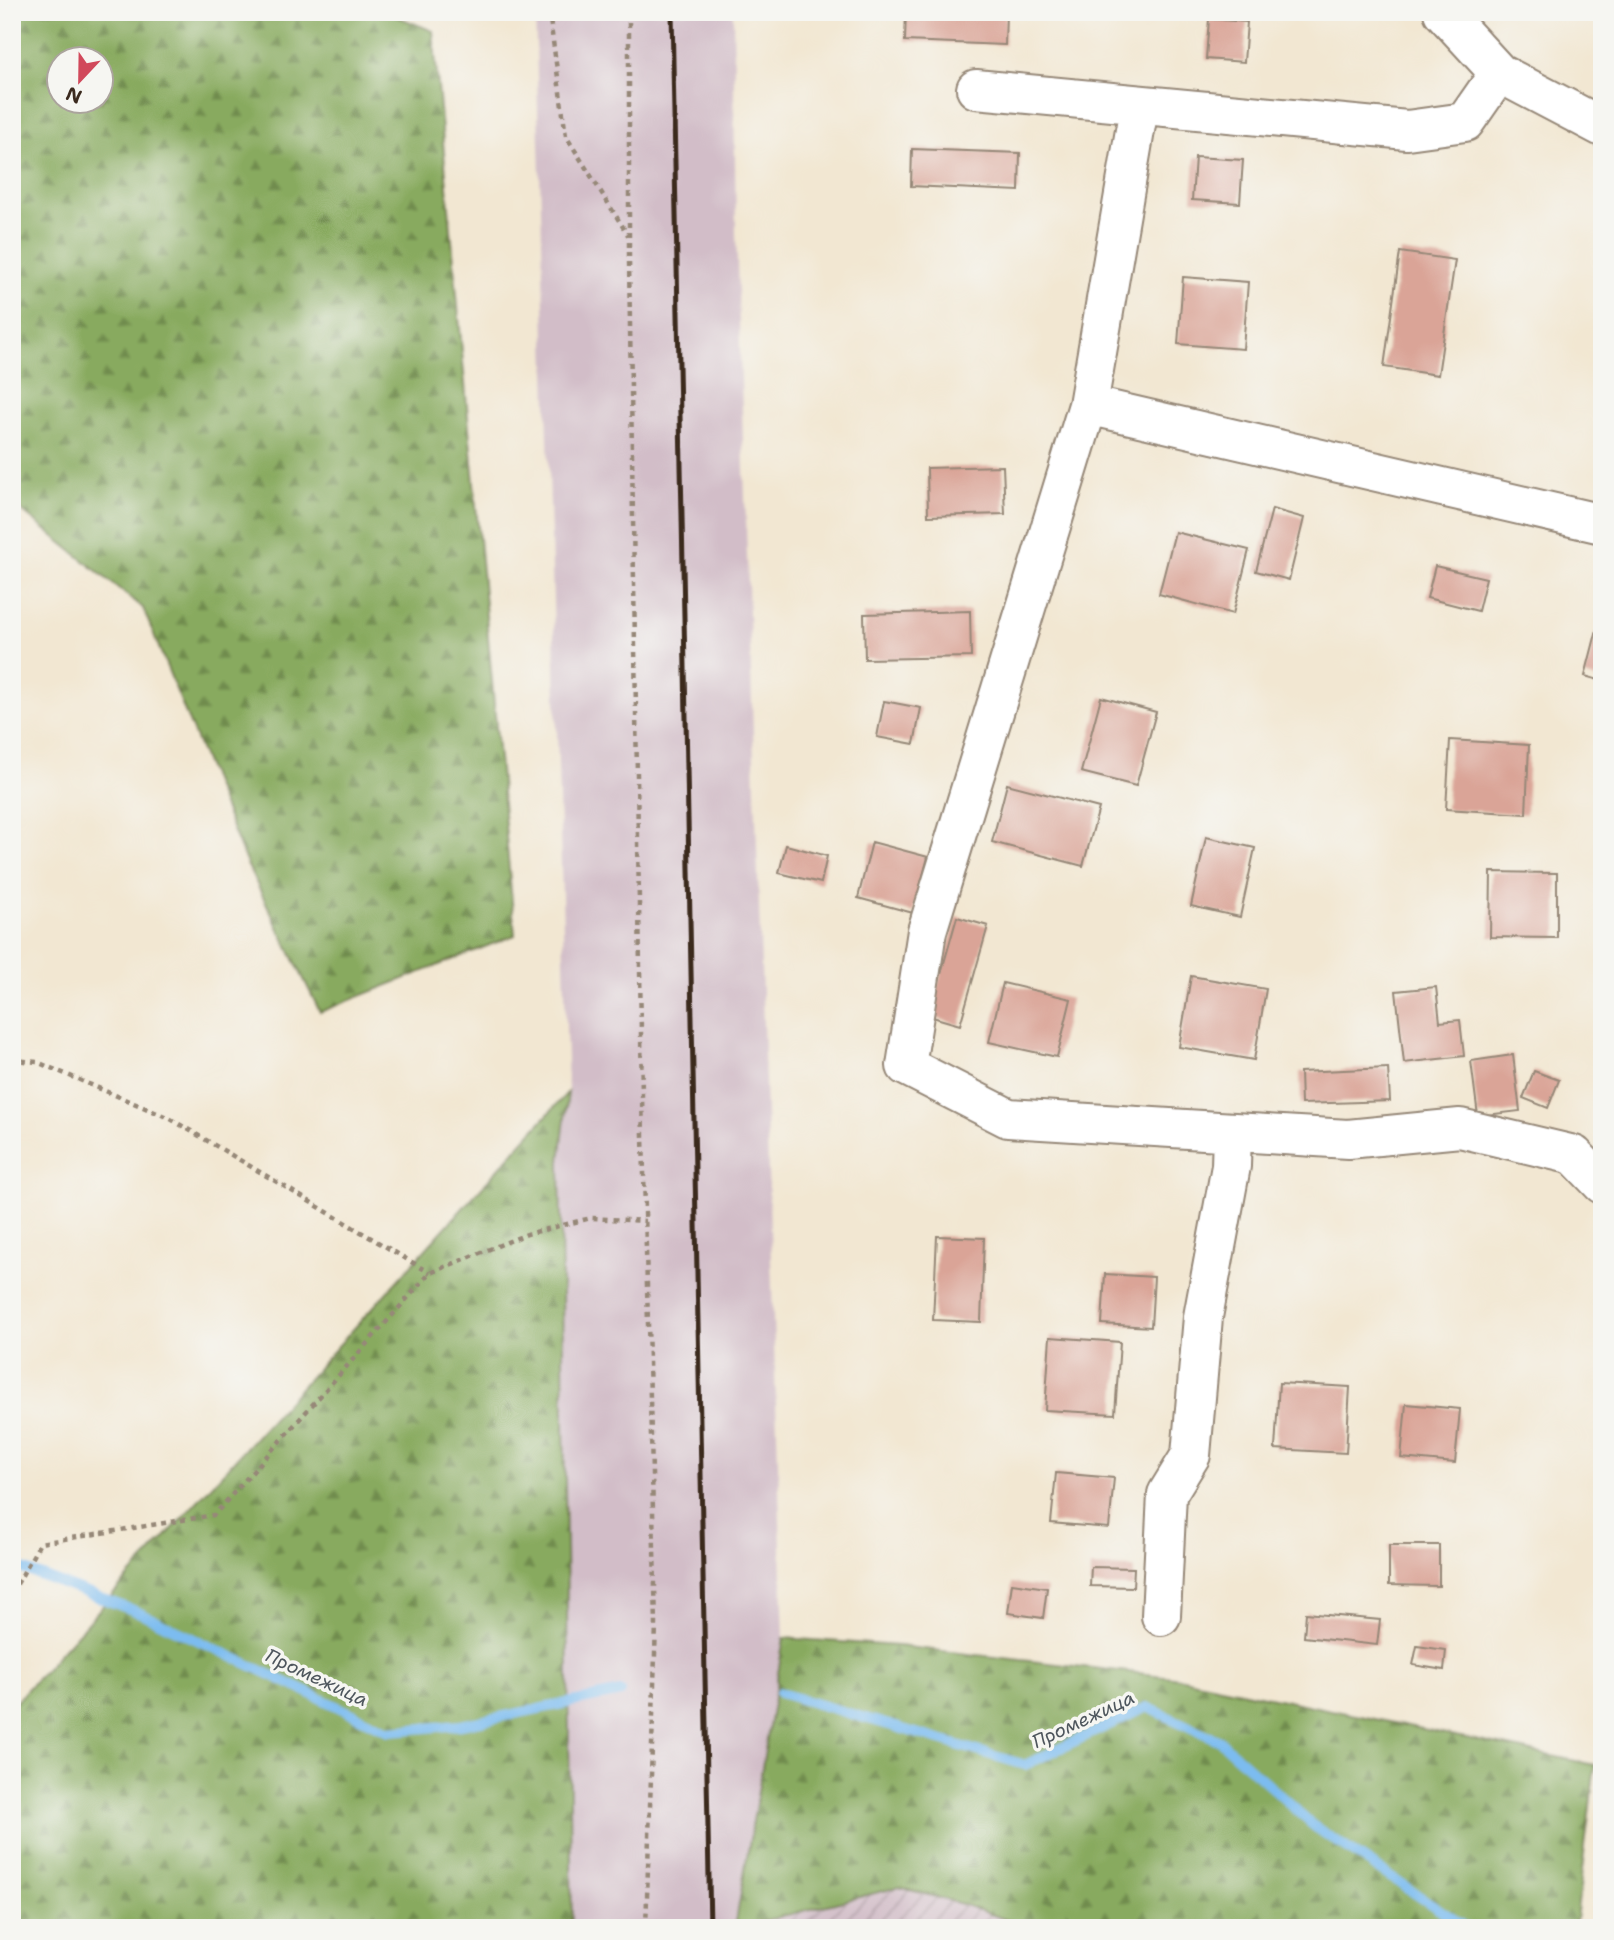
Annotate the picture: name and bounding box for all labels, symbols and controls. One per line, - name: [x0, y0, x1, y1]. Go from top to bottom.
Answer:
- north arrow: [46, 46, 116, 116]
- text: N: [62, 81, 85, 110]
- water label: Промежица: [261, 1643, 372, 1712]
- water label: Промежица: [1028, 1685, 1139, 1754]

